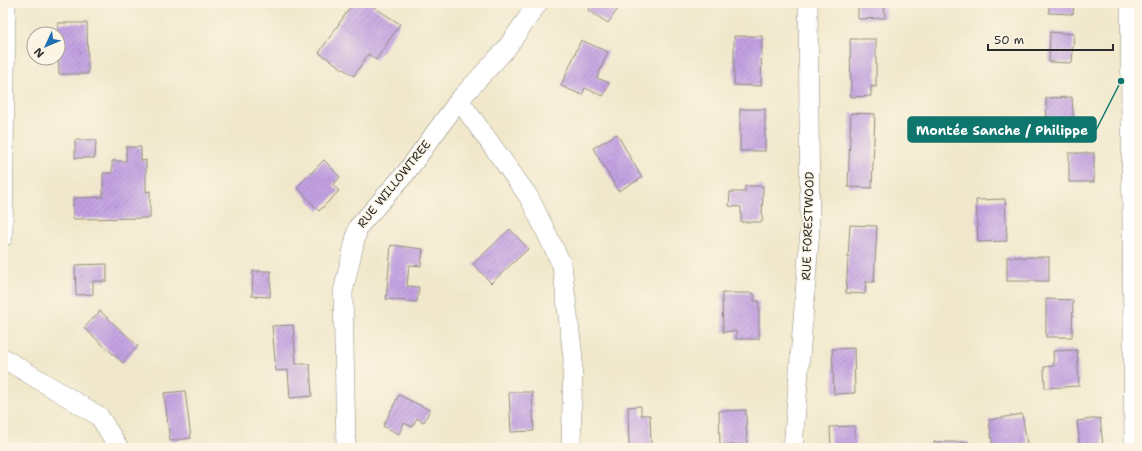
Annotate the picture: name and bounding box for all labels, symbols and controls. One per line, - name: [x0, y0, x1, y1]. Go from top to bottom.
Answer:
- north arrow: [26, 26, 66, 66]
- scale bar: [988, 26, 1113, 52]
- text: 50 m: [994, 32, 1024, 48]
- text: N: [31, 44, 48, 61]
- callout: Montée Sanche / Philippe: [908, 117, 1096, 142]
- text: Montée Sanche / Philippe: [916, 122, 1088, 139]
- street label: RUE WILLOWTREE: [354, 137, 434, 231]
- street label: RUE FORESTWOOD: [798, 171, 818, 281]

